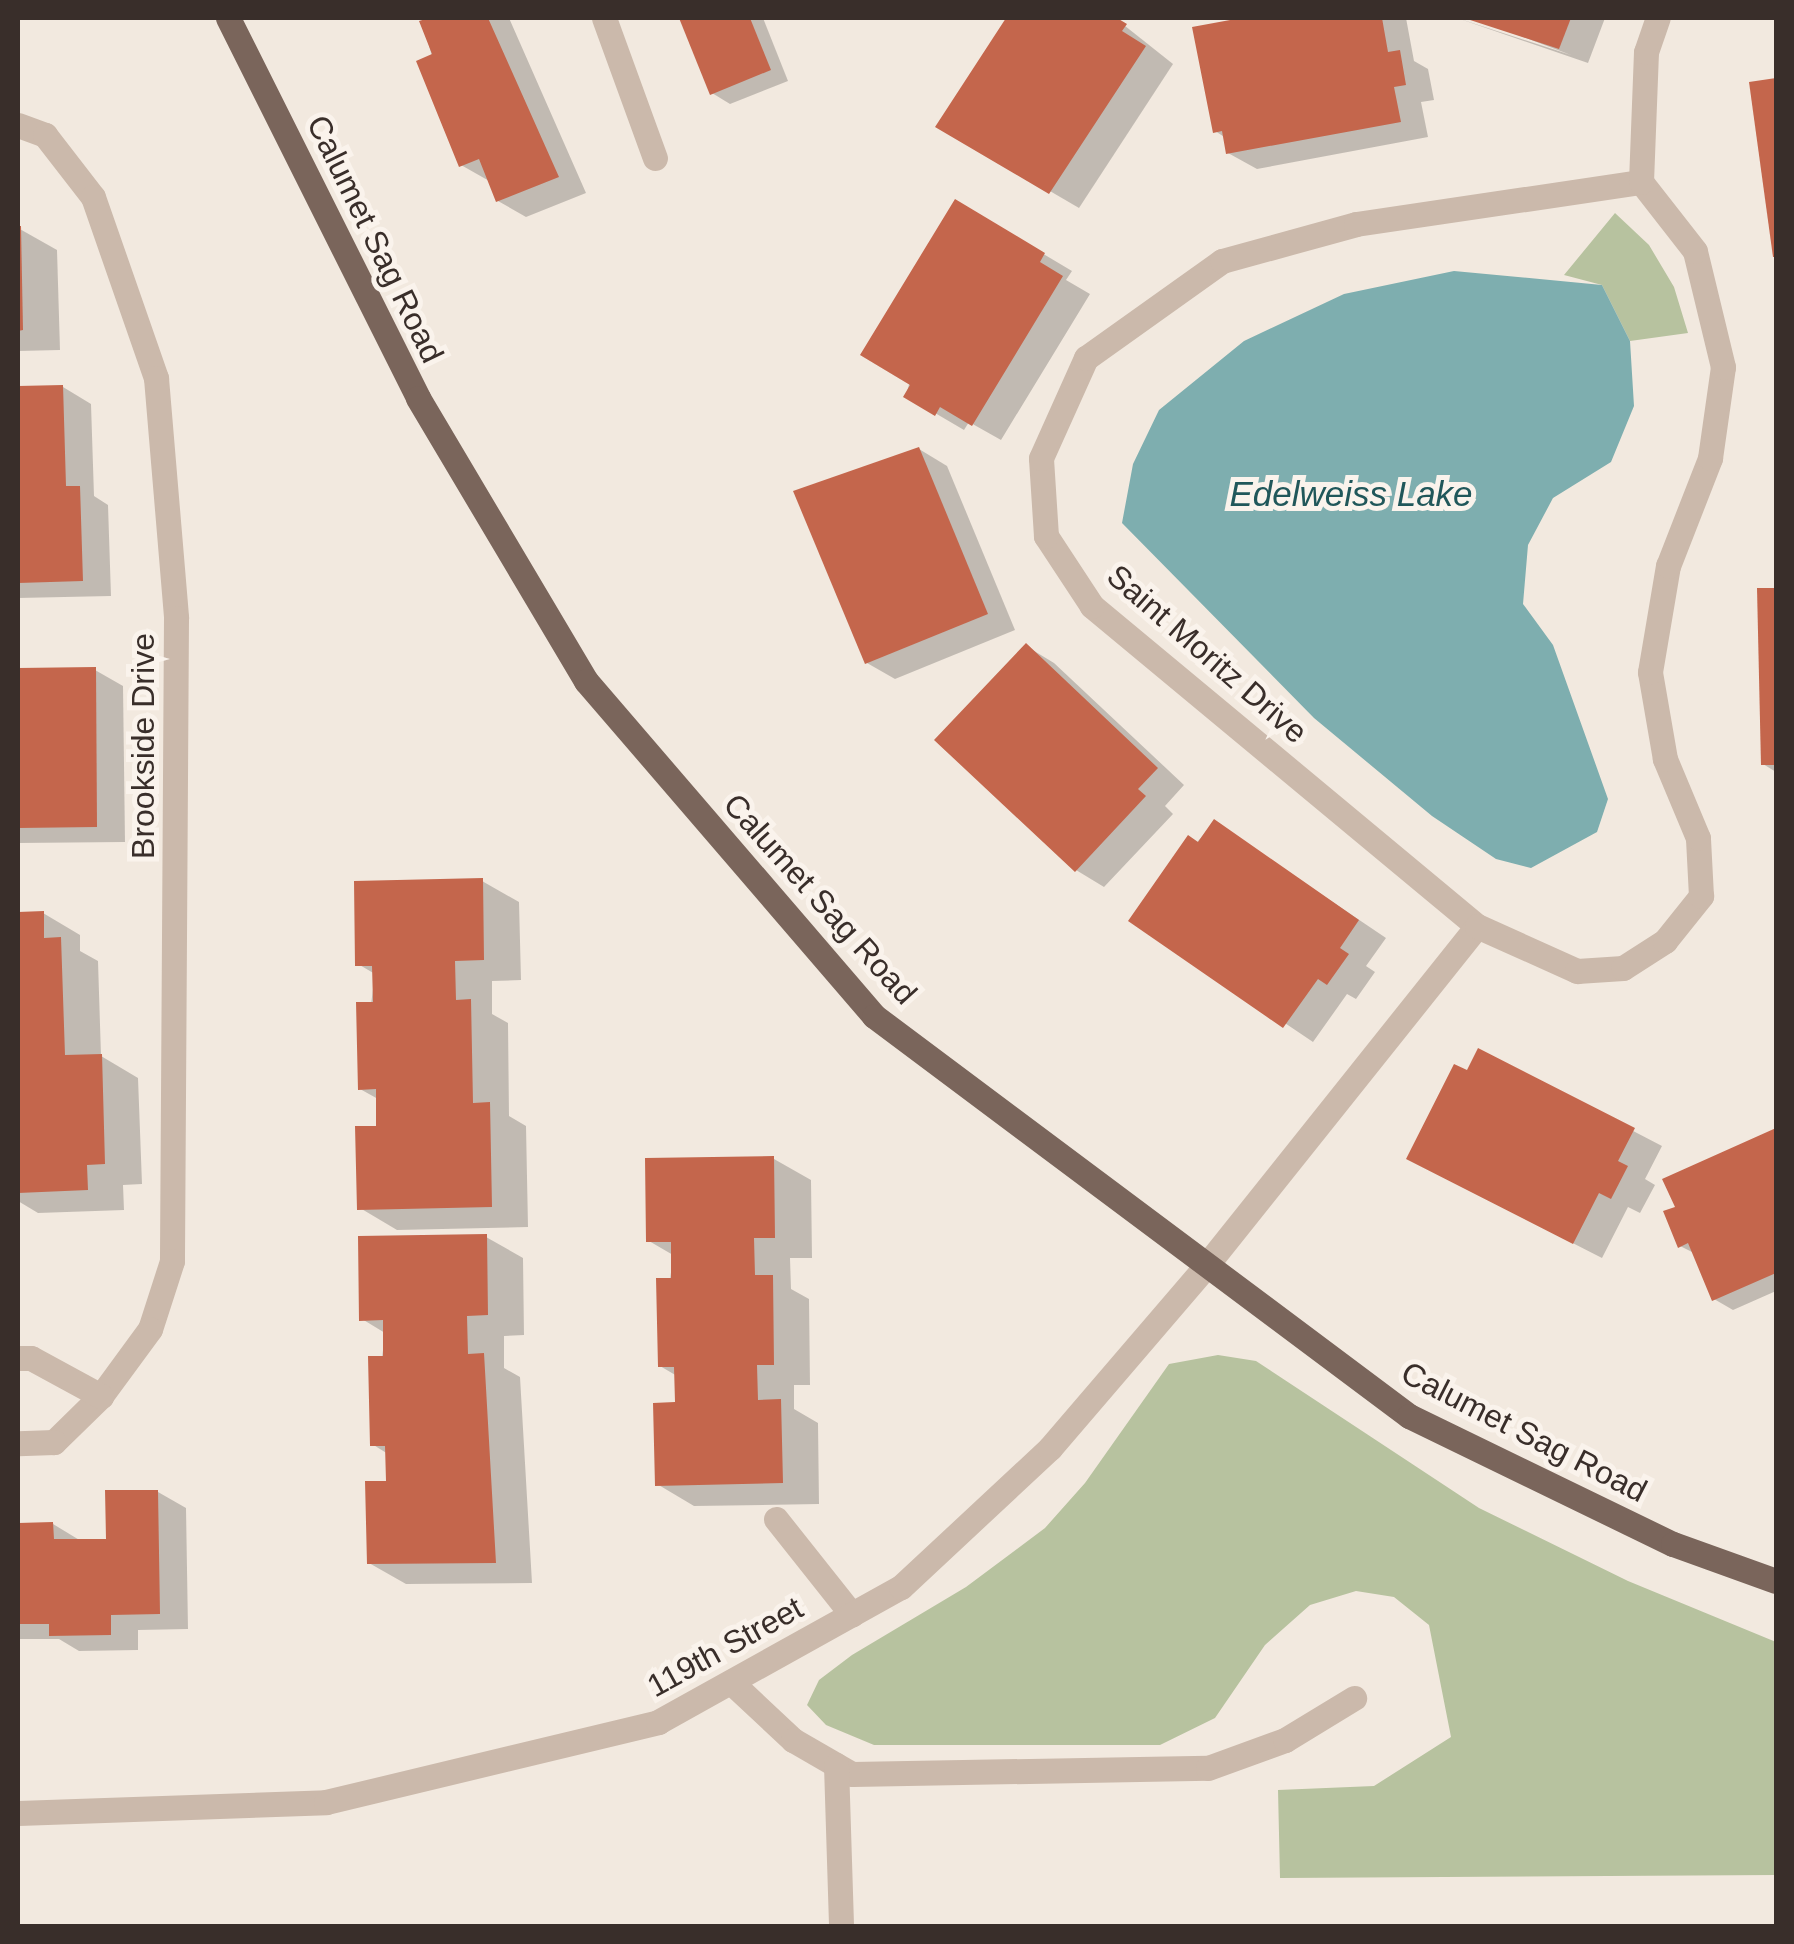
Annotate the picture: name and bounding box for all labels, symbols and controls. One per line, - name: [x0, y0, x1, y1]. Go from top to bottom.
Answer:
- street label: Calumet Sag Road: [298, 109, 452, 369]
- water label: Edelweiss Lake: [1229, 473, 1473, 515]
- street label: Saint Moritz Drive: [1099, 557, 1315, 751]
- street label: Brookside Drive: [124, 633, 162, 859]
- street label: Calumet Sag Road: [715, 786, 925, 1012]
- street label: Calumet Sag Road: [1395, 1354, 1653, 1510]
- street label: 119th Street: [640, 1589, 810, 1705]

